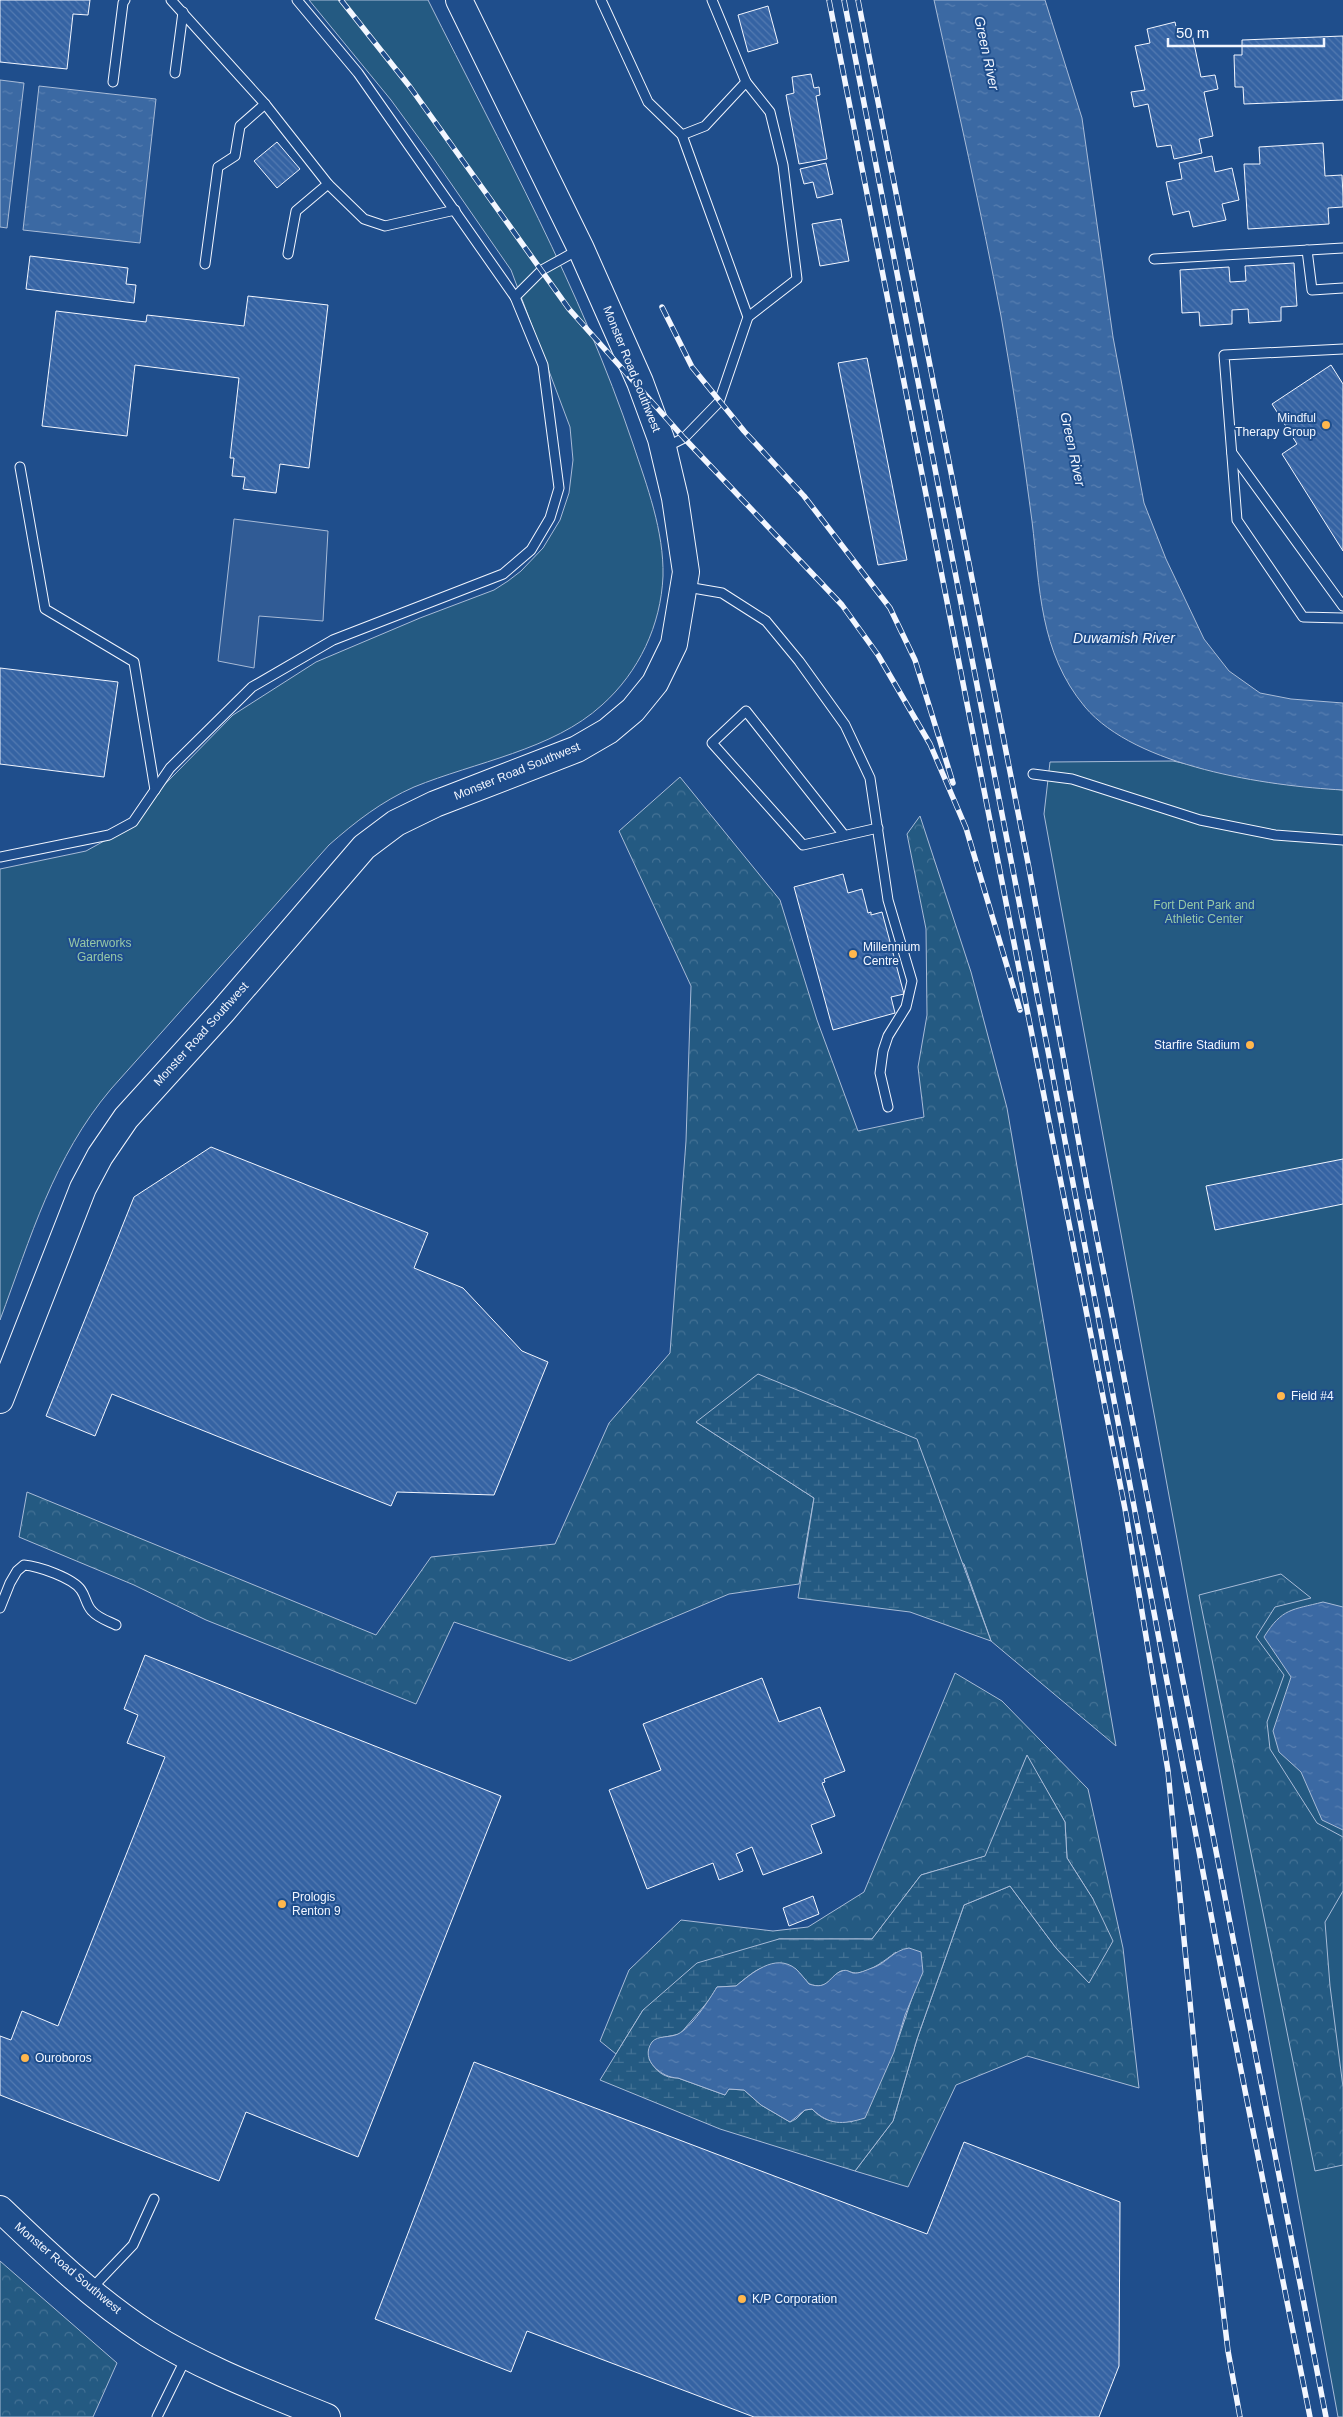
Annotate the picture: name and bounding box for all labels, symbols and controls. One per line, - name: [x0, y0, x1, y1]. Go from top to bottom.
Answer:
- water label: Green River: [971, 14, 1003, 93]
- scale bar: [1168, 15, 1324, 47]
- text: 50 m: [1176, 24, 1209, 41]
- street label: Monster Road Southwest: [600, 304, 664, 435]
- water label: Green River: [1057, 410, 1089, 489]
- place label: Mindful Therapy Group: [1235, 411, 1316, 439]
- marker: Mindful Therapy Group: [1320, 419, 1332, 431]
- water label: Duwamish River: [1073, 630, 1176, 646]
- street label: Monster Road Southwest: [452, 739, 583, 803]
- park label: Fort Dent Park and Athletic Center: [1153, 898, 1255, 926]
- park label: Waterworks Gardens: [69, 936, 131, 964]
- place label: Millennium Centre: [863, 940, 920, 968]
- marker: Millennium Centre: [847, 948, 859, 960]
- street label: Monster Road Southwest: [151, 979, 252, 1089]
- place label: Starfire Stadium: [1154, 1038, 1240, 1052]
- marker: Starfire Stadium: [1244, 1039, 1256, 1051]
- place label: Field #4: [1291, 1389, 1334, 1403]
- marker: Field #4: [1275, 1390, 1287, 1402]
- place label: Prologis Renton 9: [292, 1890, 341, 1918]
- marker: Prologis Renton 9: [276, 1898, 288, 1910]
- place label: Ouroboros: [35, 2051, 92, 2065]
- marker: Ouroboros: [19, 2052, 31, 2064]
- street label: Monster Road Southwest: [12, 2219, 125, 2317]
- place label: K/P Corporation: [752, 2292, 837, 2306]
- marker: K/P Corporation: [736, 2293, 748, 2305]

